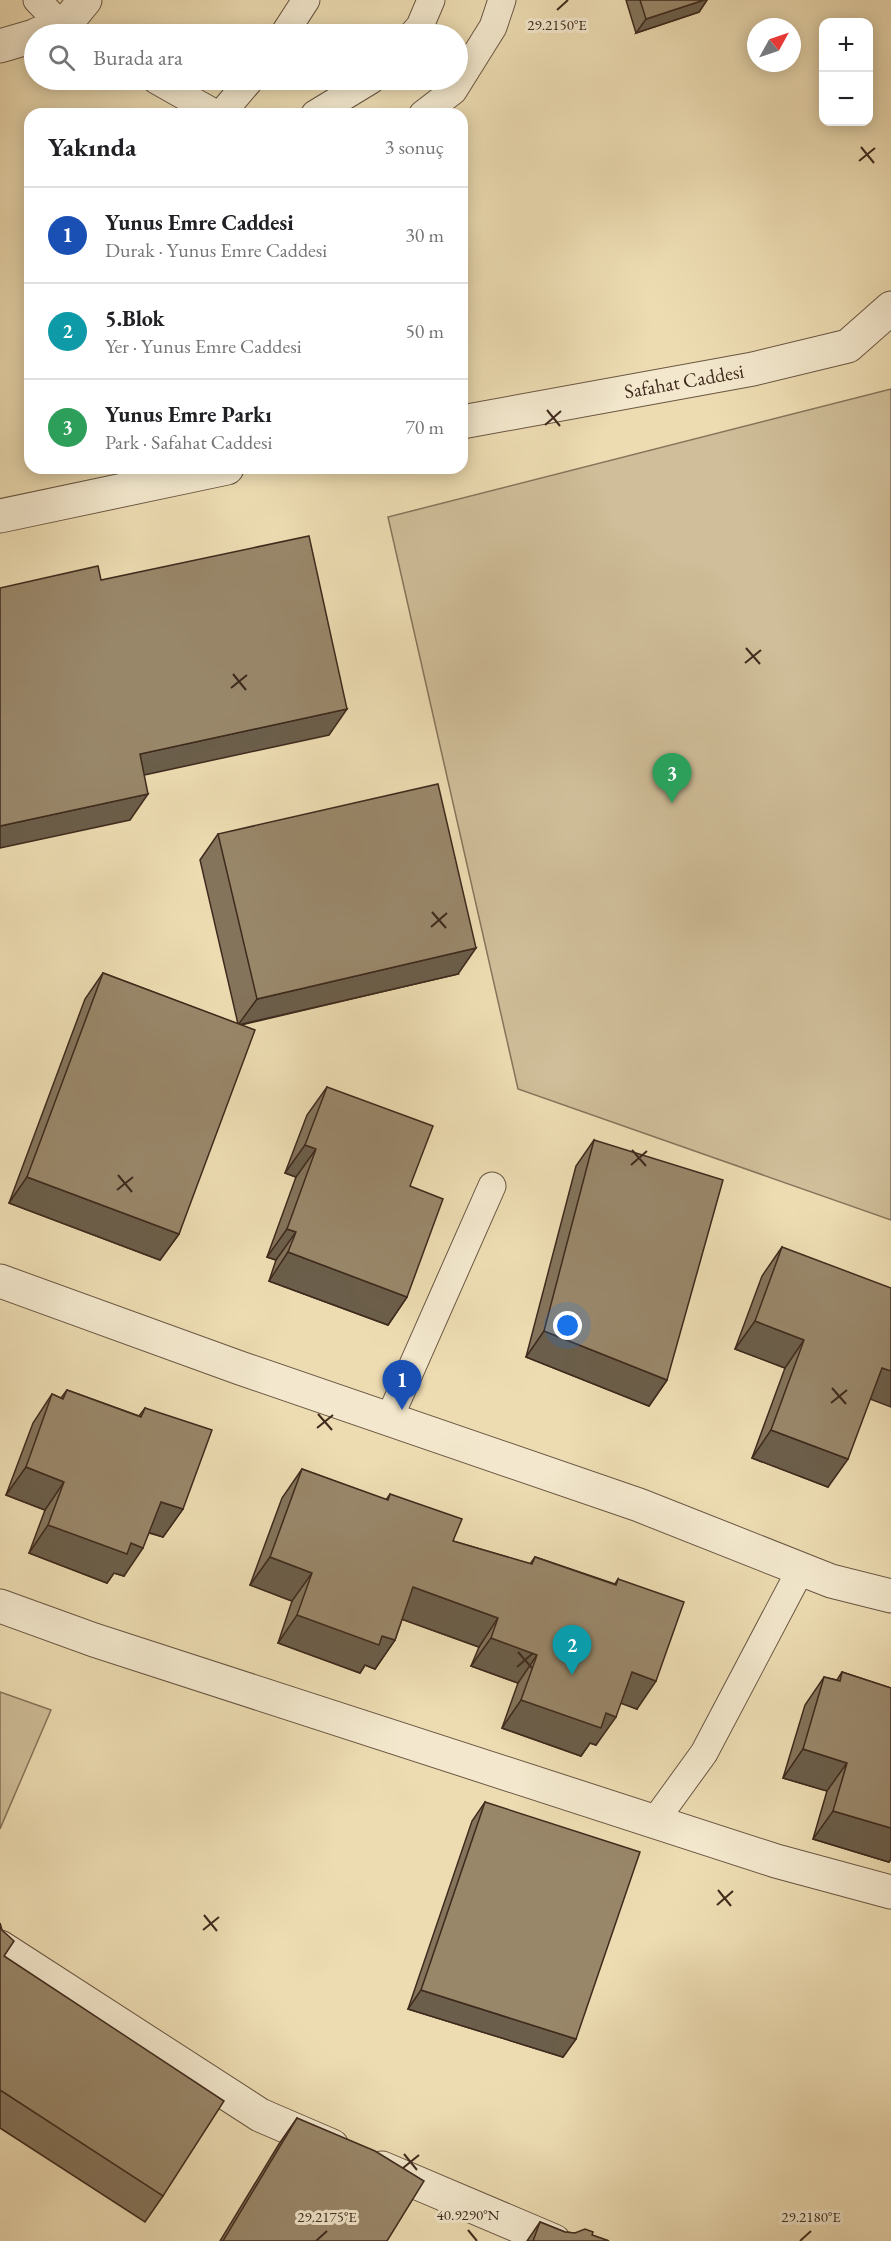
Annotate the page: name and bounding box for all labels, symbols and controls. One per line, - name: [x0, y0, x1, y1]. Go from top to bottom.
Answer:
- text: 29.2150°E: [527, 15, 587, 34]
- north arrow: [747, 18, 801, 72]
- map controls: [819, 18, 873, 126]
- button: +: [819, 18, 873, 72]
- search box: [24, 24, 468, 90]
- icon: search: [45, 41, 78, 74]
- text: Burada ara: [93, 43, 183, 72]
- button: −: [819, 72, 873, 126]
- text: Yakında: [48, 130, 136, 164]
- text: 3 sonuç: [385, 134, 444, 160]
- text: Yunus Emre Caddesi: [105, 208, 294, 237]
- text: 1: [62, 222, 73, 248]
- text: 30 m: [405, 222, 444, 248]
- text: Durak · Yunus Emre Caddesi: [105, 237, 327, 263]
- text: 5.Blok: [105, 304, 165, 333]
- text: 2: [62, 318, 73, 344]
- text: 50 m: [405, 318, 444, 344]
- text: Yer · Yunus Emre Caddesi: [105, 333, 302, 359]
- street label: Safahat Caddesi: [622, 358, 746, 404]
- text: Yunus Emre Parkı: [105, 400, 272, 429]
- text: 3: [62, 414, 73, 440]
- text: 70 m: [405, 414, 444, 440]
- text: Park · Safahat Caddesi: [105, 429, 272, 455]
- pin: 3: [652, 754, 692, 803]
- your location: [553, 1311, 582, 1340]
- pin: 1: [382, 1360, 422, 1410]
- pin: 2: [552, 1626, 592, 1675]
- text: 40.9290°N: [437, 2205, 500, 2224]
- text: 29.2175°E: [297, 2207, 357, 2226]
- text: 29.2180°E: [781, 2207, 841, 2226]

